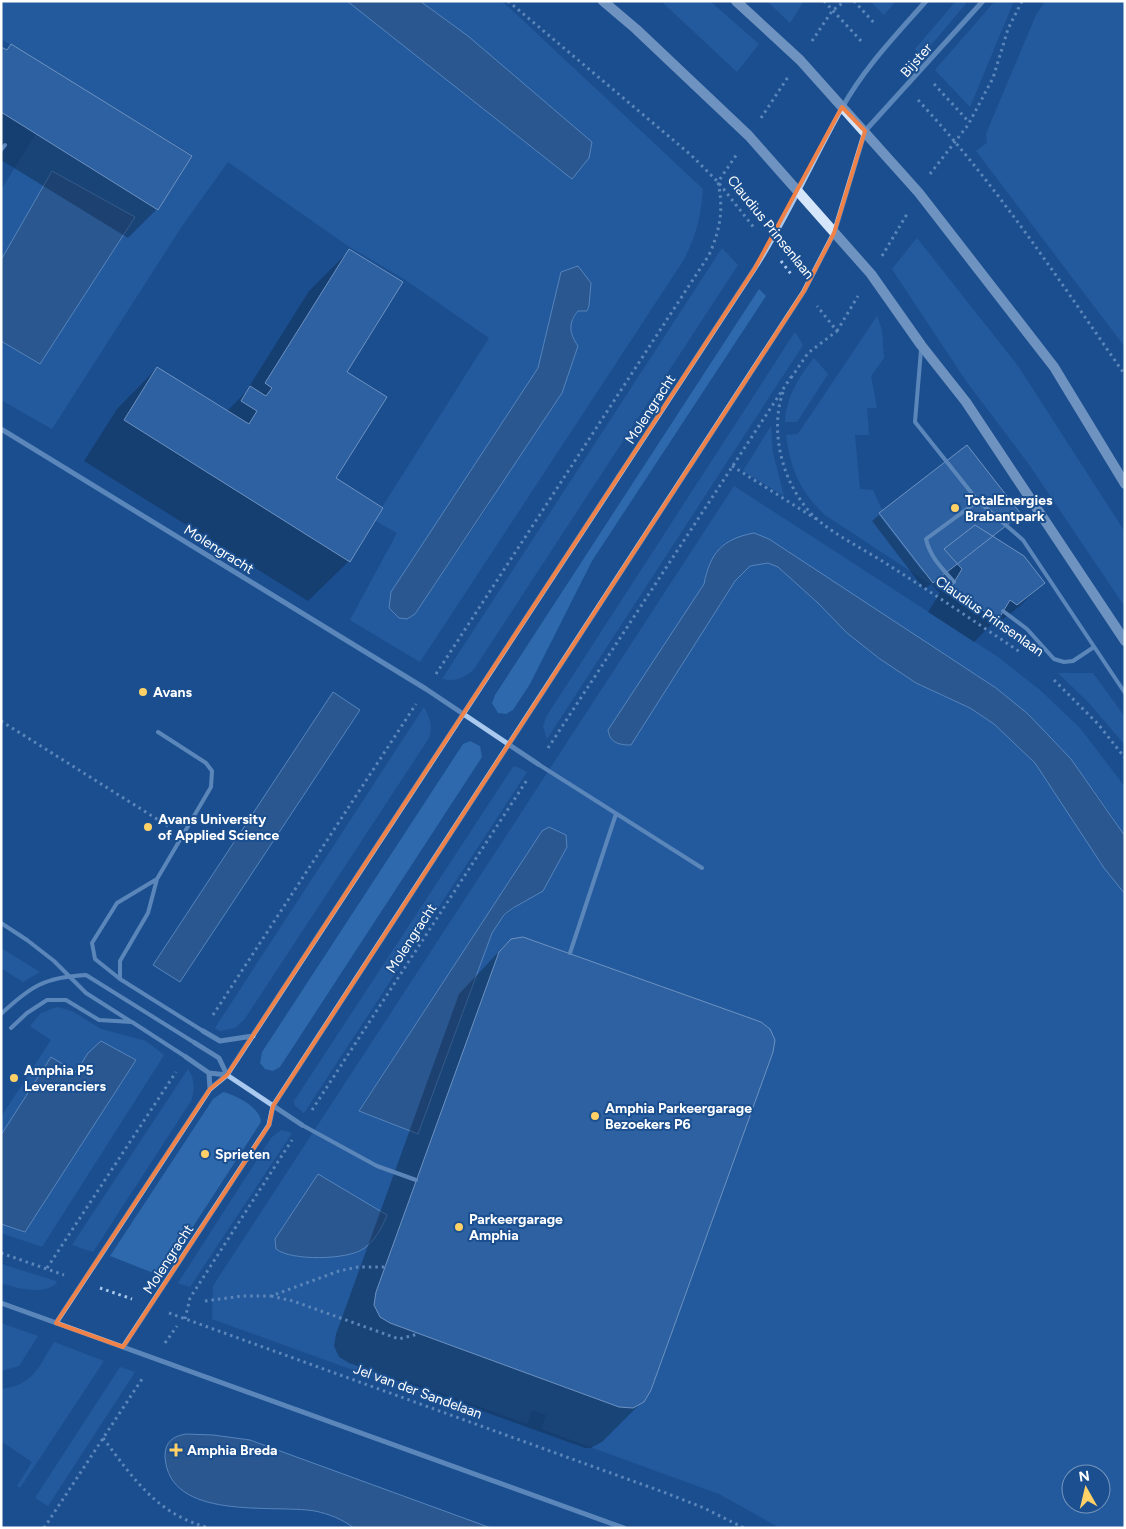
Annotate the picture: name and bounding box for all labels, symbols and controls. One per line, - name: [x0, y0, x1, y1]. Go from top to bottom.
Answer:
- street label: Bijster: [897, 40, 936, 81]
- street label: Claudius Prinsenlaan: [724, 172, 818, 283]
- street label: Molengracht: [622, 371, 679, 447]
- place label: TotalEnergies Brabantpark: [965, 492, 1053, 525]
- marker: TotalEnergies Brabantpark: [949, 502, 961, 514]
- street label: Molengracht: [181, 521, 257, 578]
- street label: Claudius Prinsenlaan: [932, 573, 1047, 660]
- place label: Avans: [153, 684, 192, 701]
- marker: Avans: [137, 686, 149, 698]
- place label: Avans University of Applied Science: [158, 811, 279, 844]
- marker: Avans University of Applied Science: [142, 821, 154, 833]
- street label: Molengracht: [383, 900, 440, 976]
- place label: Amphia P5 Leveranciers: [24, 1062, 106, 1095]
- marker: Amphia P5 Leveranciers: [8, 1072, 20, 1084]
- place label: Amphia Parkeergarage Bezoekers P6: [605, 1100, 752, 1133]
- marker: Amphia Parkeergarage Bezoekers P6: [589, 1110, 601, 1122]
- place label: Sprieten: [215, 1146, 270, 1163]
- marker: Sprieten: [199, 1148, 211, 1160]
- place label: Parkeergarage Amphia: [469, 1211, 563, 1244]
- street label: Molengracht: [140, 1221, 197, 1297]
- marker: Parkeergarage Amphia: [453, 1221, 465, 1233]
- street label: Jel van der Sandelaan: [351, 1360, 485, 1423]
- place label: Amphia Breda: [187, 1442, 277, 1459]
- marker: Amphia Breda: [169, 1443, 183, 1457]
- north arrow: [1061, 1464, 1111, 1514]
- text: N: [1078, 1467, 1091, 1486]

